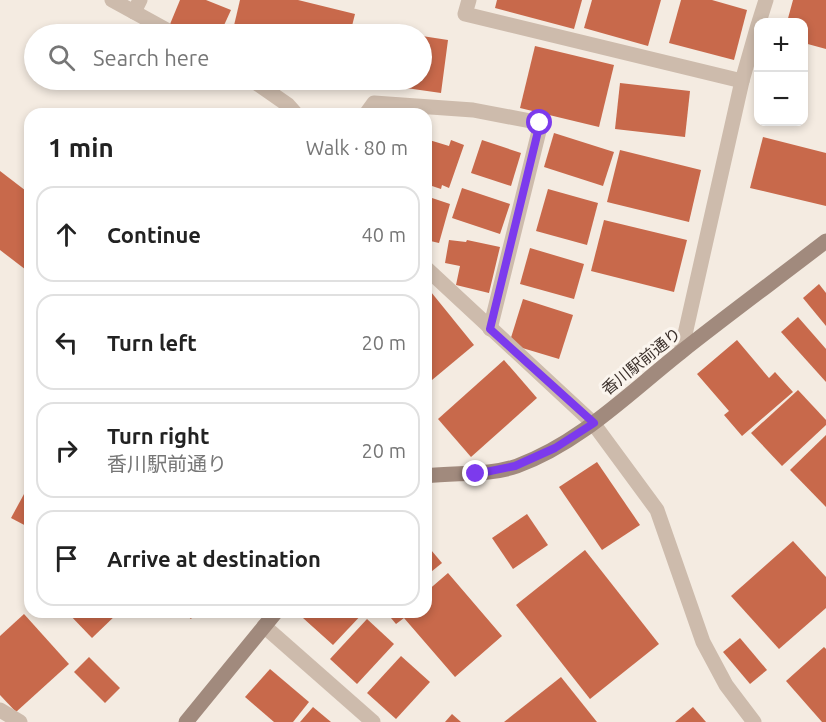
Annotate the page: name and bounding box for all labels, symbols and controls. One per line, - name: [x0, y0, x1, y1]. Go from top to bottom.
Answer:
- map controls: [754, 18, 808, 126]
- button: +: [754, 18, 808, 72]
- search box: [24, 24, 432, 90]
- icon: search: [45, 41, 78, 74]
- text: Search here: [93, 45, 209, 70]
- button: −: [754, 72, 808, 126]
- route start: [526, 109, 552, 135]
- text: 1 min: [48, 133, 114, 162]
- text: Walk · 80 m: [306, 136, 408, 159]
- icon: ahead: [50, 218, 83, 251]
- text: Continue: [107, 222, 201, 247]
- text: 40 m: [362, 223, 406, 246]
- street label: 香川駅前通り: [598, 324, 684, 398]
- icon: left: [50, 326, 83, 359]
- text: Turn left: [107, 330, 197, 355]
- text: 20 m: [362, 331, 406, 354]
- text: Turn right: [107, 423, 209, 448]
- icon: right: [50, 434, 83, 467]
- text: 20 m: [362, 439, 406, 462]
- text: 香川駅前通り: [107, 452, 227, 475]
- route end: [462, 460, 488, 486]
- icon: arrive: [50, 542, 83, 575]
- text: Arrive at destination: [107, 546, 321, 571]

